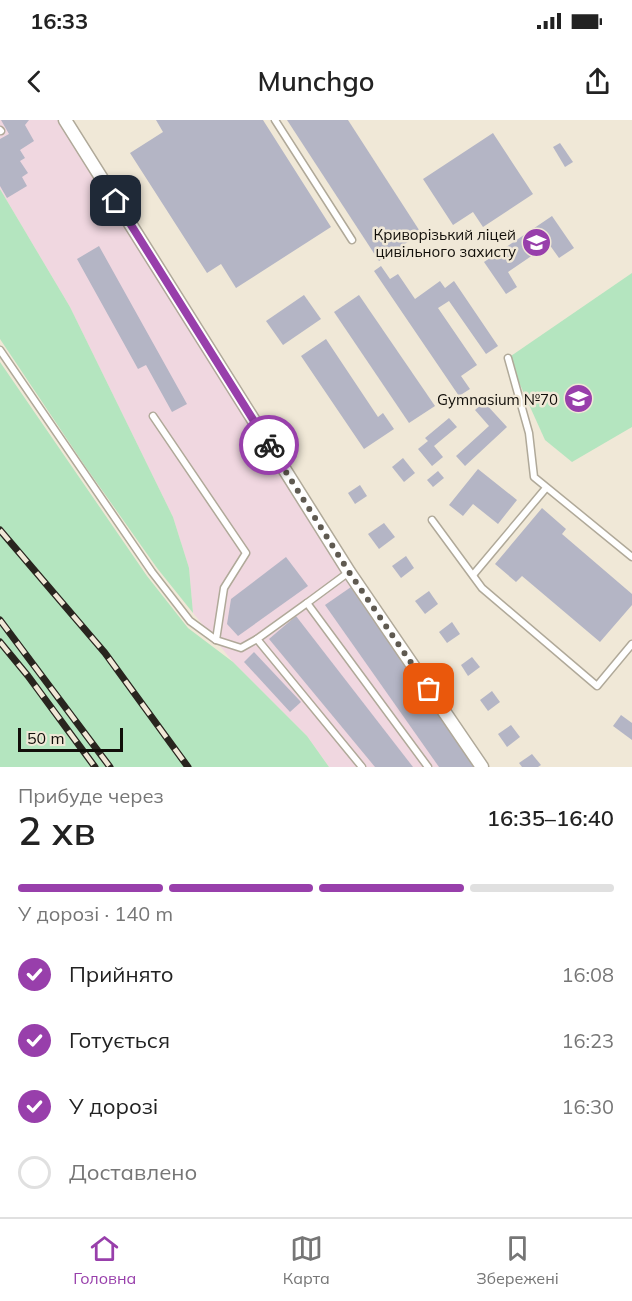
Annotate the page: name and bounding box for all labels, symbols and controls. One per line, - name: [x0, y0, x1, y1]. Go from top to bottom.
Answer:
- text: 16:33: [30, 7, 88, 35]
- text: Munchgo: [258, 64, 374, 98]
- icon: back: [18, 65, 51, 98]
- icon: share: [581, 65, 614, 98]
- pin: [90, 175, 141, 226]
- icon: home: [99, 184, 132, 217]
- place label: Криворізький ліцей цивільного захисту: [373, 225, 516, 261]
- school or university icon: Криворізький ліцей цивільного захисту: [521, 227, 553, 259]
- school or university icon: Gymnasium №70: [563, 383, 595, 415]
- place label: Gymnasium №70: [437, 390, 558, 409]
- courier: [239, 415, 299, 475]
- icon: bike: [253, 429, 286, 462]
- pin: [403, 663, 454, 714]
- icon: bag: [412, 672, 445, 705]
- scale bar: [18, 725, 123, 752]
- text: 50 m: [27, 728, 64, 748]
- text: Прибуде через: [18, 783, 164, 808]
- text: 16:35–16:40: [487, 804, 614, 832]
- text: 2 хв: [18, 806, 96, 855]
- text: У дорозі · 140 m: [18, 901, 173, 926]
- icon: check: [18, 958, 51, 991]
- text: Прийнято: [69, 960, 173, 988]
- text: 16:08: [561, 962, 614, 987]
- icon: check: [18, 1024, 51, 1057]
- text: Готується: [69, 1026, 170, 1054]
- text: 16:23: [561, 1028, 614, 1053]
- icon: check: [18, 1090, 51, 1123]
- text: У дорозі: [69, 1092, 158, 1120]
- text: 16:30: [561, 1094, 614, 1119]
- text: Доставлено: [69, 1158, 197, 1186]
- tab: Головна: [73, 1232, 136, 1288]
- tab: Карта: [283, 1232, 330, 1288]
- tab: Збережені: [476, 1232, 559, 1288]

